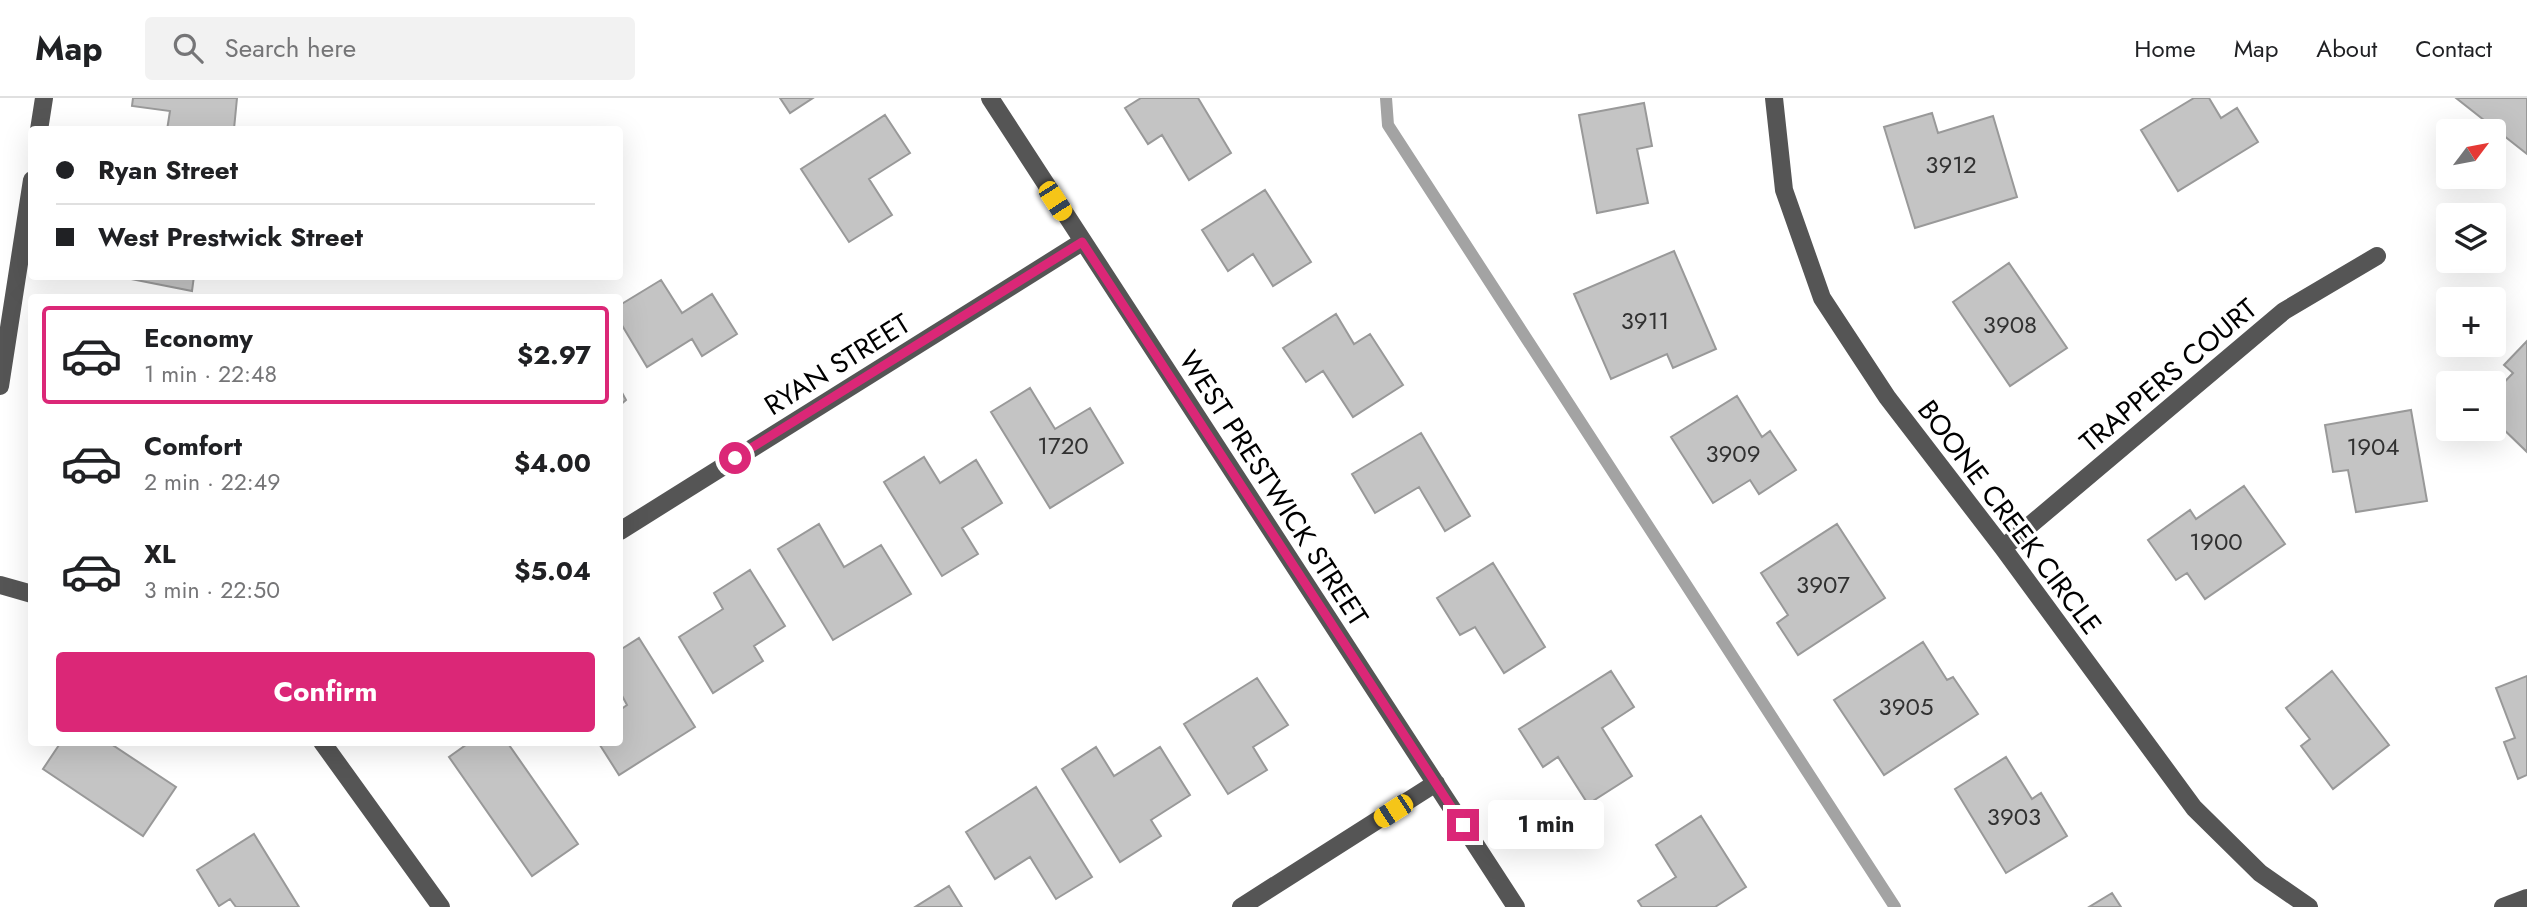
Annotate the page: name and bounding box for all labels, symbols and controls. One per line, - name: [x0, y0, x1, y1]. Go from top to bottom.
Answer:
- search box: [145, 17, 635, 80]
- text: Map: [35, 25, 103, 72]
- icon: search: [169, 29, 207, 67]
- text: Search here: [225, 29, 356, 67]
- text: Home: [2134, 31, 2196, 66]
- text: Map: [2234, 31, 2278, 66]
- text: About: [2316, 31, 2377, 66]
- text: Contact: [2415, 31, 2492, 66]
- north arrow: [2436, 119, 2506, 189]
- map controls: [2436, 119, 2506, 441]
- house number: 3912: [1925, 147, 1977, 182]
- text: Ryan Street: [98, 151, 238, 189]
- car: [1035, 178, 1076, 224]
- button: layers: [2436, 203, 2506, 273]
- text: West Prestwick Street: [98, 218, 363, 256]
- button: +: [2436, 287, 2506, 357]
- street label: TRAPPERS COURT: [2071, 289, 2266, 462]
- street label: RYAN STREET: [756, 303, 918, 426]
- house number: 3911: [1621, 303, 1669, 338]
- house number: 3908: [1983, 307, 2037, 342]
- text: Economy: [144, 319, 253, 357]
- icon: car: [60, 324, 123, 387]
- text: $2.97: [517, 336, 591, 374]
- street label: WEST PRESTWICK STREET: [1169, 342, 1378, 634]
- text: 1 min · 22:48: [144, 357, 277, 391]
- button: −: [2436, 371, 2506, 441]
- street label: BOONE CREEK CIRCLE: [1908, 391, 2111, 643]
- text: Comfort: [144, 427, 242, 465]
- house number: 1720: [1037, 428, 1089, 463]
- house number: 1904: [2346, 429, 2400, 464]
- icon: car: [60, 432, 123, 495]
- house number: 3909: [1705, 436, 1761, 471]
- route start: [719, 442, 751, 474]
- text: $4.00: [514, 444, 591, 482]
- text: 2 min · 22:49: [144, 465, 280, 499]
- house number: 1900: [2189, 524, 2243, 559]
- text: XL: [144, 535, 176, 573]
- icon: car: [60, 540, 123, 603]
- text: $5.04: [514, 552, 591, 590]
- house number: 3907: [1796, 567, 1850, 602]
- text: 3 min · 22:50: [144, 573, 280, 607]
- button: Confirm: [56, 652, 595, 732]
- house number: 3905: [1879, 689, 1933, 724]
- car: [1370, 791, 1417, 831]
- house number: 3903: [1987, 799, 2041, 834]
- callout: 1 min: [1488, 800, 1603, 850]
- text: 1 min: [1517, 807, 1575, 841]
- route end: [1447, 809, 1479, 841]

